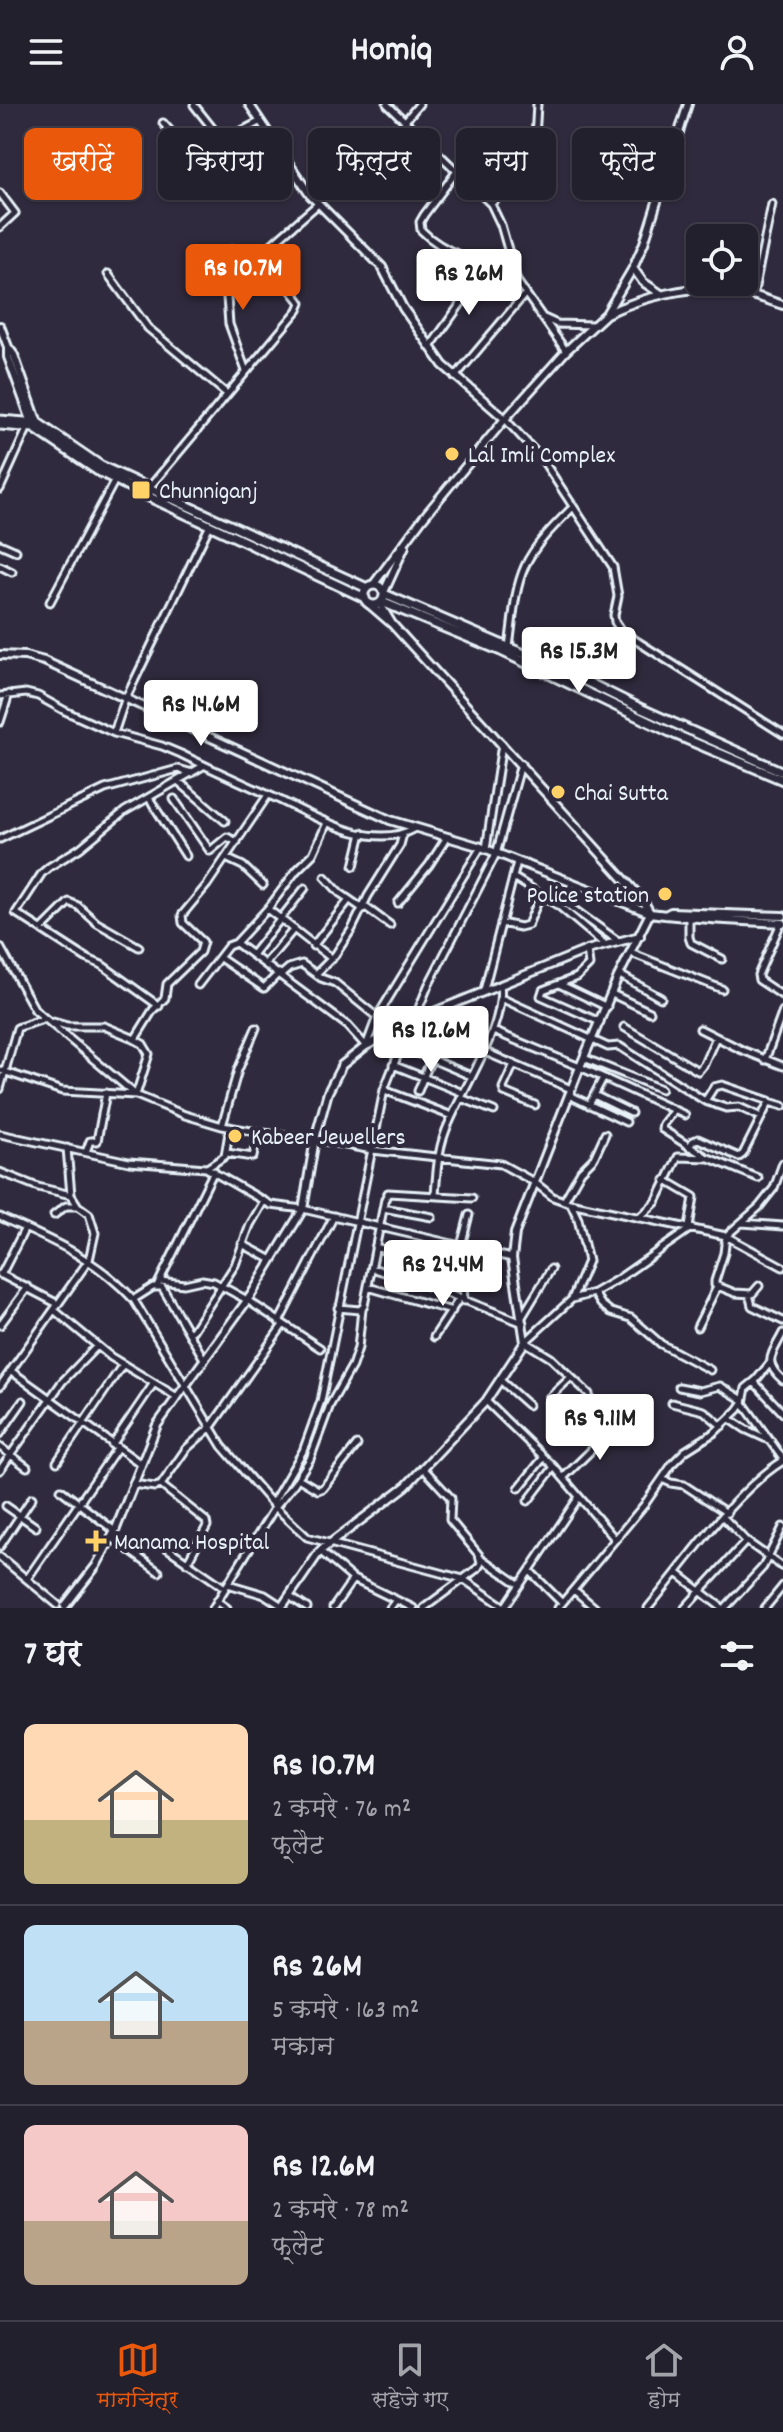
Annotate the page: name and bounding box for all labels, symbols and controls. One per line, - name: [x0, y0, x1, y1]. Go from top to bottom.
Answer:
- text: Homiq: [351, 26, 432, 78]
- icon: menu: [24, 30, 68, 74]
- icon: person: [715, 30, 759, 74]
- chip: खरीदें: [24, 128, 142, 200]
- chip: किराया: [158, 128, 292, 200]
- chip: फ़िल्टर: [308, 128, 440, 200]
- chip: नया: [456, 128, 556, 200]
- chip: फ़्लैट: [572, 128, 684, 200]
- map controls: [686, 224, 758, 296]
- button: locate: [686, 224, 758, 296]
- pin: Rs 10.7M: [160, 244, 326, 312]
- pin: Rs 26M: [404, 249, 534, 317]
- text: Rs 10.7M: [204, 251, 282, 288]
- text: Rs 26M: [435, 256, 503, 293]
- place label: Lal Imli Complex: [468, 440, 615, 474]
- marker: Lal Imli Complex: [443, 445, 461, 463]
- place label: Chunniganj: [159, 476, 258, 510]
- marker: Chunniganj: [130, 479, 152, 501]
- pin: Rs 15.3M: [496, 627, 662, 695]
- text: Rs 15.3M: [540, 634, 618, 671]
- pin: Rs 14.6M: [118, 680, 284, 748]
- text: Rs 14.6M: [162, 687, 240, 724]
- place label: Chai Sutta: [574, 778, 669, 812]
- marker: Chai Sutta: [549, 783, 567, 801]
- place label: Police station: [526, 880, 649, 914]
- marker: Police station: [656, 885, 674, 903]
- pin: Rs 12.6M: [348, 1006, 514, 1074]
- text: Rs 12.6M: [392, 1013, 470, 1050]
- place label: Kabeer Jewellers: [251, 1122, 406, 1156]
- marker: Kabeer Jewellers: [226, 1127, 244, 1145]
- pin: Rs 24.4M: [360, 1240, 526, 1308]
- text: Rs 24.4M: [402, 1247, 484, 1284]
- pin: Rs 9.11M: [517, 1394, 683, 1462]
- text: Rs 9.11M: [564, 1401, 636, 1438]
- place label: Manama Hospital: [114, 1527, 270, 1561]
- marker: Manama Hospital: [85, 1530, 107, 1552]
- text: 7 घर: [24, 1632, 81, 1681]
- icon: filters: [715, 1634, 759, 1678]
- text: Rs 10.7M: [272, 1743, 375, 1792]
- icon: home: [88, 1756, 184, 1852]
- text: 2 कमरे · 76 m²: [272, 1792, 411, 1829]
- text: फ़्लैट: [272, 1829, 324, 1866]
- text: Rs 26M: [272, 1944, 362, 1993]
- icon: home: [88, 1957, 184, 2053]
- text: 5 कमरे · 163 m²: [272, 1993, 419, 2030]
- text: मकान: [272, 2030, 334, 2067]
- text: Rs 12.6M: [272, 2144, 375, 2193]
- icon: home: [88, 2157, 184, 2253]
- text: 2 कमरे · 78 m²: [272, 2193, 409, 2230]
- text: फ़्लैट: [272, 2230, 324, 2267]
- tab: मानचित्र: [97, 2338, 178, 2417]
- tab: सहेजे गए: [372, 2338, 448, 2417]
- tab: होम: [642, 2338, 686, 2417]

